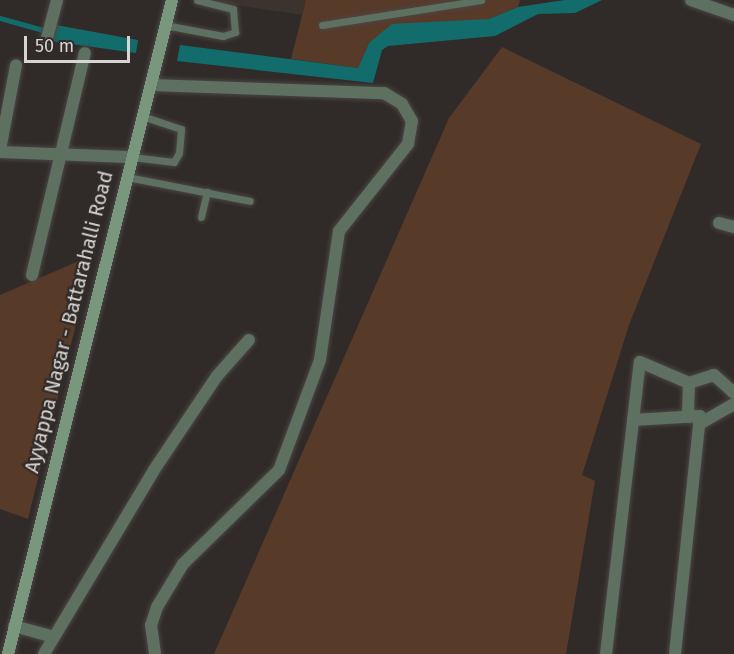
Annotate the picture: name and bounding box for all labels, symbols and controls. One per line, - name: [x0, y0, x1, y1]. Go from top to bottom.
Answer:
- scale bar: [27, 24, 134, 62]
- text: 50 m: [35, 35, 74, 57]
- street label: Ayyappa Nagar - Battarahalli Road: [20, 169, 118, 475]

